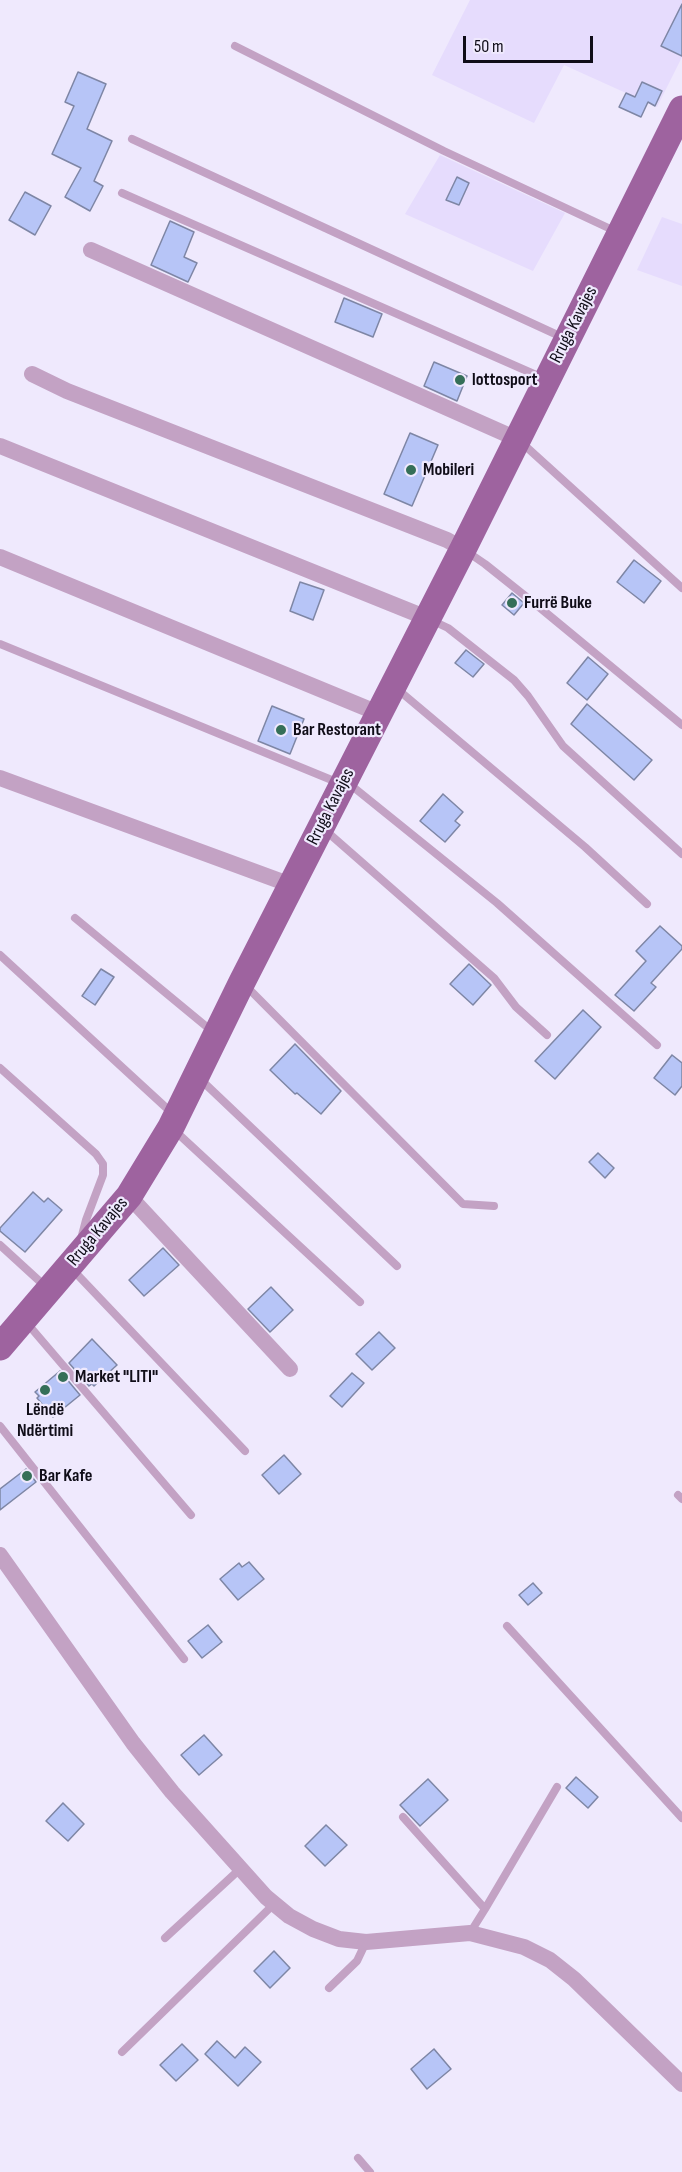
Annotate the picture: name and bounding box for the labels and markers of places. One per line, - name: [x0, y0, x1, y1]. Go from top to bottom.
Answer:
- place label: lottosport: [472, 369, 537, 391]
- marker: lottosport: [453, 373, 467, 387]
- place label: Mobileri: [423, 459, 474, 481]
- marker: Mobileri: [404, 463, 418, 477]
- place label: Furrë Buke: [524, 592, 592, 614]
- marker: Furrë Buke: [505, 596, 519, 610]
- place label: Bar Restorant: [293, 719, 381, 741]
- marker: Bar Restorant: [274, 723, 288, 737]
- place label: Market "LITI": [75, 1366, 158, 1388]
- marker: Market "LITI": [56, 1370, 70, 1384]
- marker: Lëndë Ndërtimi: [38, 1383, 52, 1397]
- place label: Lëndë Ndërtimi: [17, 1399, 73, 1442]
- place label: Bar Kafe: [39, 1465, 92, 1487]
- marker: Bar Kafe: [20, 1469, 34, 1483]

